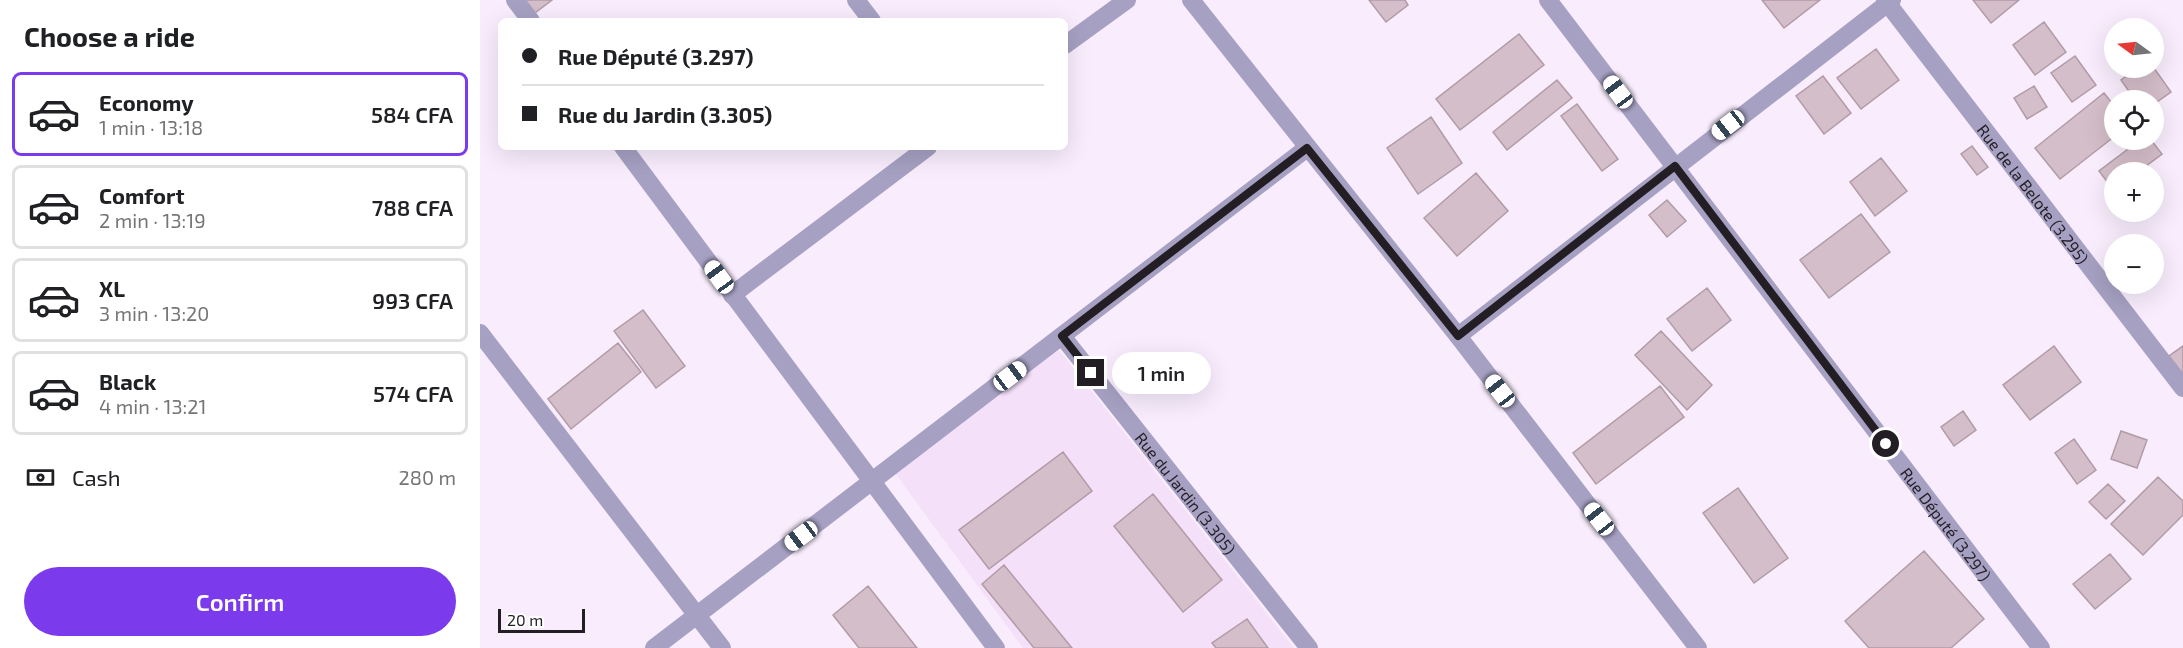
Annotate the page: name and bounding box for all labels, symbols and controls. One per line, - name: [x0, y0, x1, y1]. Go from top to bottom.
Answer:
- north arrow: [2104, 18, 2164, 78]
- map controls: [2104, 18, 2164, 294]
- text: Choose a ride: [24, 20, 195, 52]
- text: Rue Député (3.297): [558, 43, 754, 69]
- car: [1600, 72, 1636, 112]
- icon: car: [27, 87, 81, 141]
- text: Economy: [99, 89, 194, 115]
- button: locate: [2104, 90, 2164, 150]
- text: 584 CFA: [371, 101, 453, 127]
- text: Rue du Jardin (3.305): [558, 101, 772, 127]
- car: [1708, 107, 1748, 143]
- text: 1 min · 13:18: [99, 115, 203, 139]
- street label: Rue de la Belote (3.295): [1974, 120, 2093, 267]
- button: +: [2104, 162, 2164, 222]
- icon: car: [27, 180, 81, 234]
- text: Comfort: [99, 182, 184, 208]
- text: 788 CFA: [372, 194, 453, 220]
- text: 2 min · 13:19: [99, 208, 206, 232]
- button: −: [2104, 234, 2164, 294]
- car: [701, 257, 737, 297]
- icon: car: [27, 273, 81, 327]
- text: XL: [99, 275, 125, 301]
- text: 993 CFA: [372, 287, 453, 313]
- text: 3 min · 13:20: [99, 301, 209, 325]
- callout: 1 min: [1112, 352, 1211, 394]
- car: [990, 358, 1030, 394]
- route end: [1077, 359, 1104, 386]
- text: 1 min: [1138, 361, 1185, 385]
- icon: car: [27, 366, 81, 420]
- text: Black: [99, 368, 156, 394]
- car: [1482, 371, 1518, 411]
- text: 574 CFA: [373, 380, 453, 406]
- text: 4 min · 13:21: [99, 394, 207, 418]
- street label: Rue du Jardin (3.305): [1132, 428, 1240, 558]
- route start: [1872, 430, 1899, 457]
- icon: cash: [24, 461, 57, 494]
- street label: Rue Député (3.297): [1897, 463, 1996, 584]
- text: Cash: [72, 464, 121, 490]
- text: 280 m: [399, 465, 456, 489]
- car: [1581, 499, 1617, 539]
- car: [781, 518, 821, 554]
- button: Confirm: [24, 567, 456, 636]
- scale bar: [498, 606, 585, 634]
- text: 20 m: [507, 610, 543, 629]

